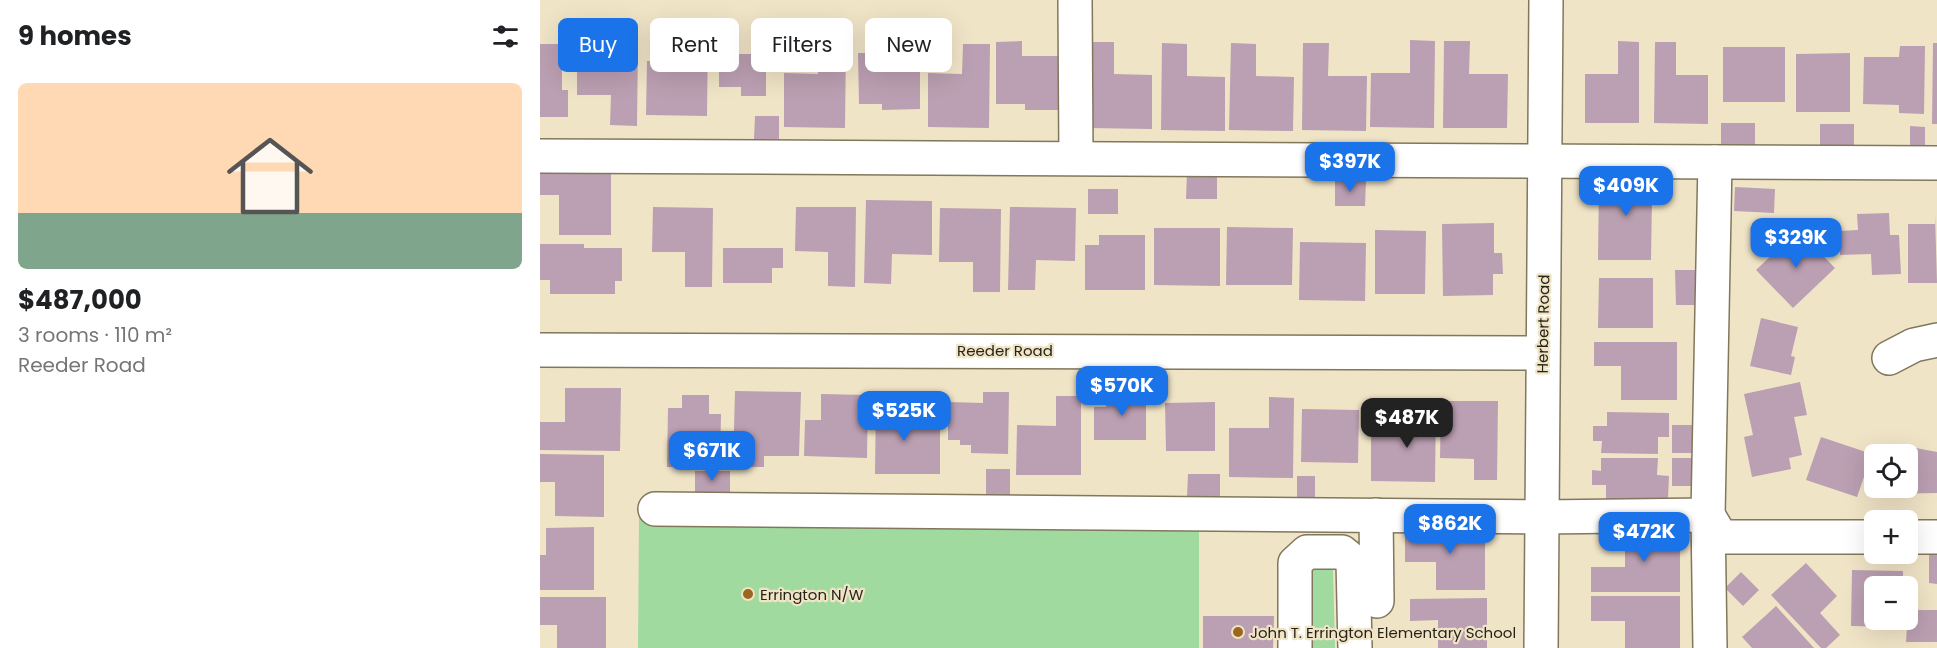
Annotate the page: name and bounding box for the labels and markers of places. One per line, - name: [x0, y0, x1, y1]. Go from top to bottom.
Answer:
- pin: $397K: [1308, 142, 1392, 193]
- pin: $409K: [1584, 166, 1668, 217]
- pin: $329K: [1754, 218, 1838, 269]
- pin: $570K: [1080, 366, 1164, 417]
- pin: $525K: [862, 391, 946, 442]
- pin: $487K: [1365, 398, 1449, 449]
- pin: $671K: [670, 431, 754, 482]
- pin: $862K: [1408, 504, 1492, 555]
- pin: $472K: [1602, 512, 1686, 563]
- place label: Errington N/W: [760, 584, 864, 605]
- marker: Errington N/W: [741, 587, 755, 601]
- place label: John T. Errington Elementary School: [1250, 622, 1516, 643]
- marker: John T. Errington Elementary School: [1231, 625, 1245, 639]

